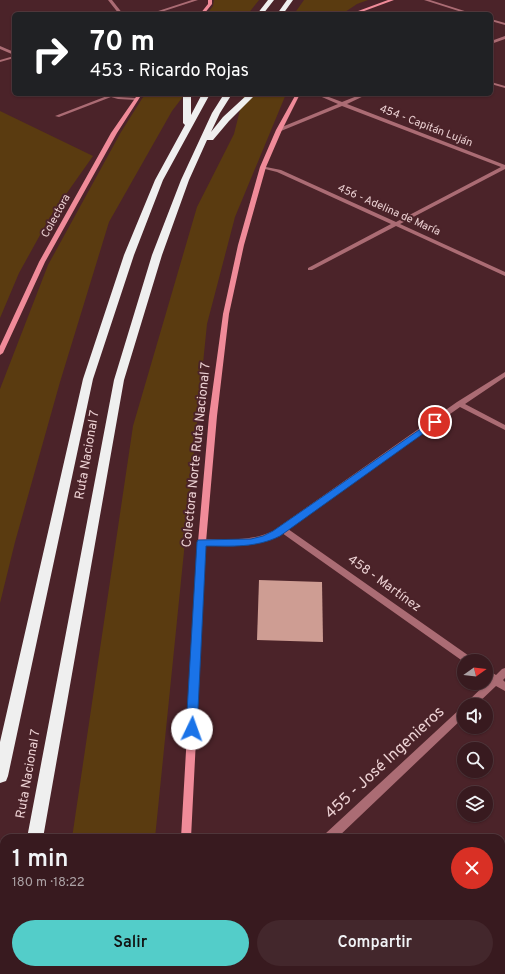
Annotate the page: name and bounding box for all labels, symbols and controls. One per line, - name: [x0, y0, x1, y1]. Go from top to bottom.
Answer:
- text: 70 m: [90, 25, 155, 61]
- icon: right: [24, 28, 76, 80]
- text: 453 - Ricardo Rojas: [90, 60, 249, 83]
- street label: 454 - Capitán Luján: [377, 102, 475, 150]
- street label: 456 - Adelina de María: [335, 181, 443, 239]
- street label: Colectora: [38, 192, 74, 240]
- street label: Colectora Norte Ruta Nacional 7: [179, 361, 215, 548]
- pin: [418, 405, 452, 439]
- street label: Ruta Nacional 7: [72, 409, 104, 501]
- icon: arrive: [424, 411, 446, 433]
- street label: 458 - Martínez: [344, 552, 424, 616]
- north arrow: [457, 654, 493, 690]
- map controls: [457, 654, 493, 822]
- button: sound: [457, 698, 493, 734]
- street label: 455 - José Ingenieros: [321, 702, 449, 824]
- position arrow: [171, 708, 213, 750]
- street label: Ruta Nacional 7: [13, 728, 45, 820]
- button: search: [457, 742, 493, 778]
- button: layers: [457, 786, 493, 822]
- text: 1 min: [12, 845, 69, 875]
- button: close: [451, 847, 493, 889]
- text: 180 m · 18:22: [12, 875, 85, 891]
- button: Salir: [12, 920, 249, 966]
- button: Compartir: [257, 920, 493, 966]

